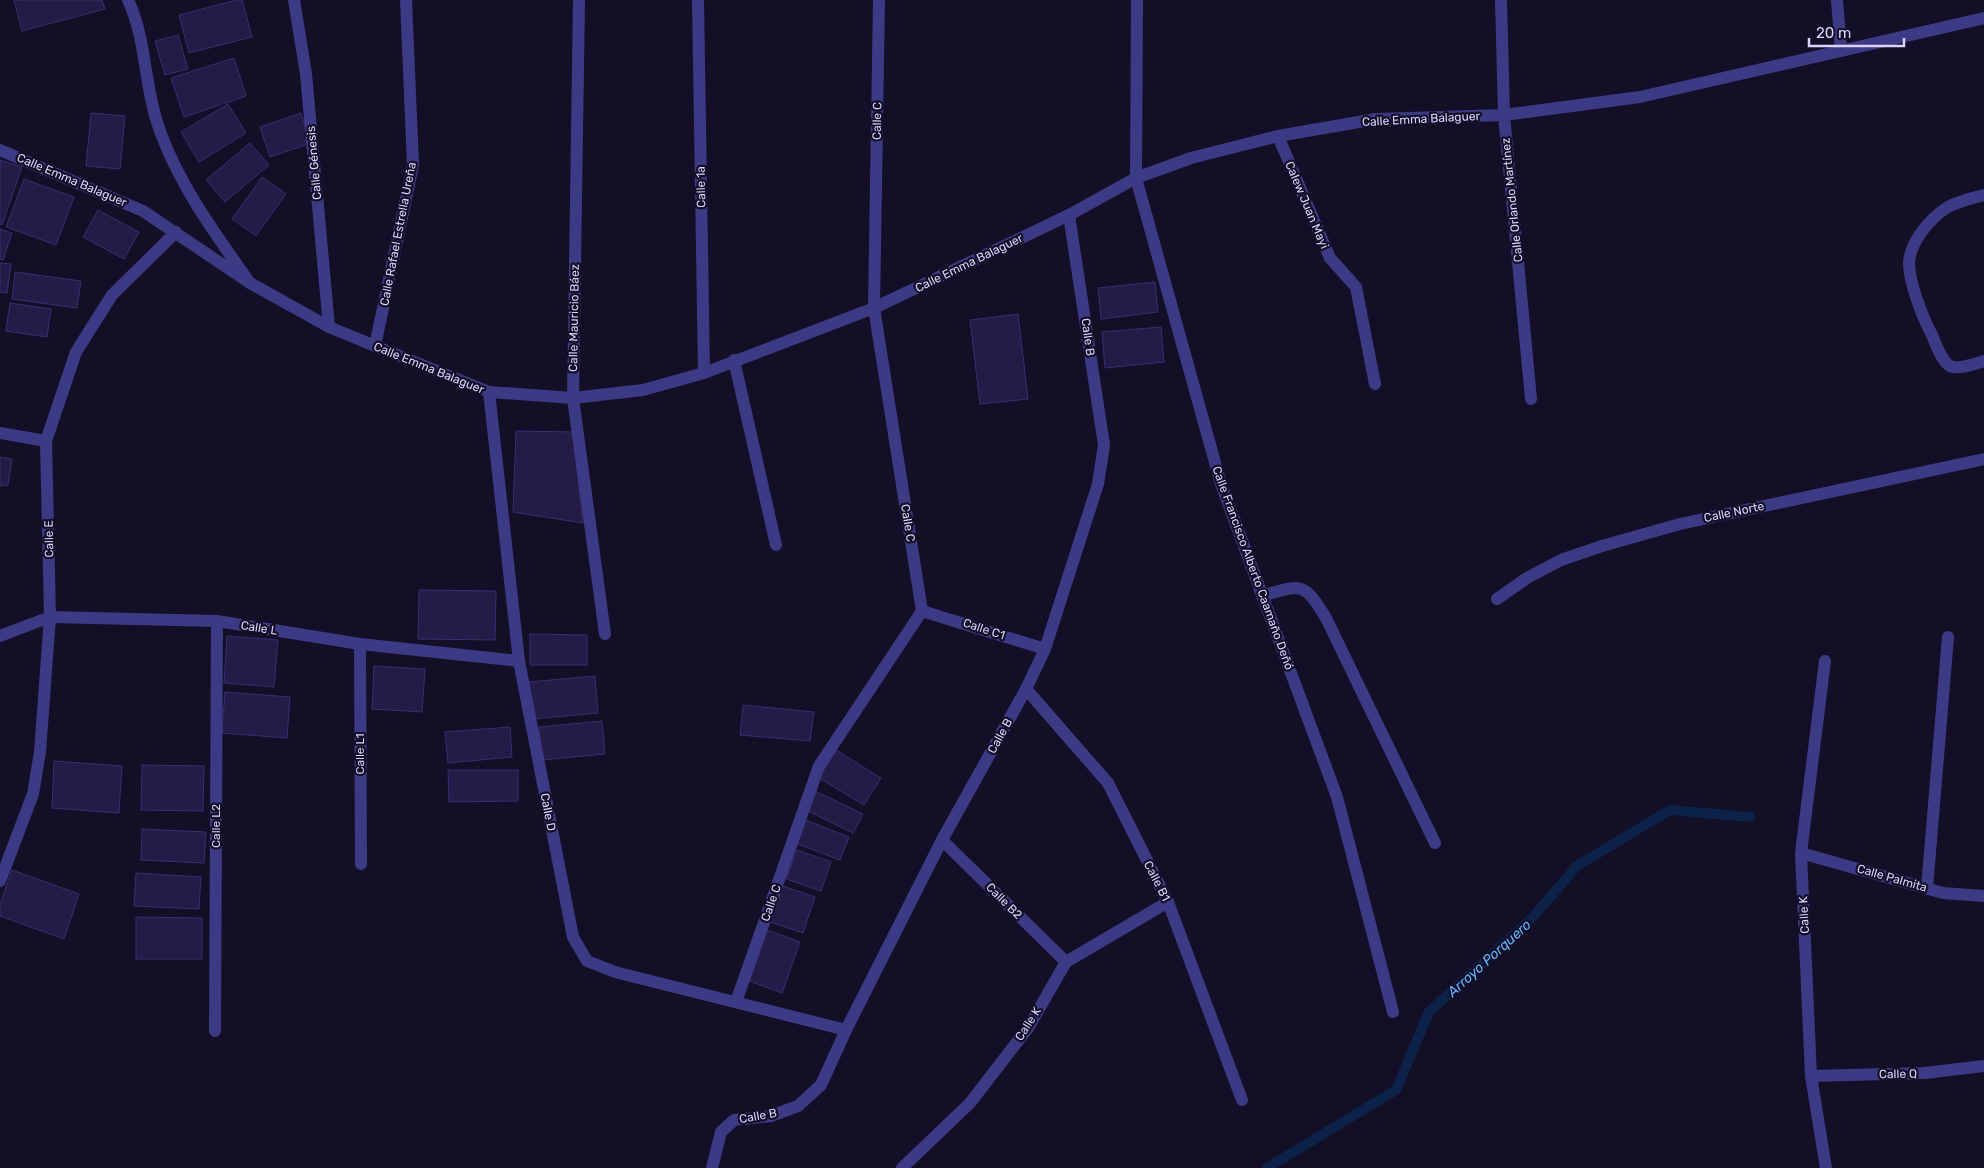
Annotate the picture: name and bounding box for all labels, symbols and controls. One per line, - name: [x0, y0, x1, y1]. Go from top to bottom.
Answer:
- scale bar: [1809, 15, 1904, 47]
- text: 20 m: [1816, 24, 1851, 42]
- street label: Calle C: [870, 102, 884, 140]
- street label: Calle Emma Balaguer: [1362, 109, 1481, 129]
- street label: Calle Génesis: [304, 125, 324, 201]
- street label: Calle Orlando Martínez: [1499, 137, 1525, 263]
- street label: Calle Emma Balaguer: [15, 150, 130, 210]
- street label: Calew Juan Mayi: [1282, 159, 1332, 251]
- street label: Calle Rafael Estrella Ureña: [377, 161, 419, 307]
- street label: Calle 1a: [694, 166, 708, 208]
- street label: Calle Emma Balaguer: [913, 231, 1026, 295]
- street label: Calle Mauricio Báez: [566, 264, 582, 372]
- street label: Calle B: [1078, 317, 1098, 357]
- street label: Calle Emma Balaguer: [372, 339, 487, 397]
- street label: Calle Francisco Alberto Caamaño Deñó: [1210, 464, 1297, 672]
- street label: Calle Norte: [1703, 499, 1766, 525]
- street label: Calle C: [898, 503, 918, 543]
- street label: Calle E: [42, 520, 56, 558]
- street label: Calle C1: [961, 616, 1007, 642]
- street label: Calle L: [240, 618, 279, 638]
- street label: Calle B: [985, 716, 1015, 756]
- street label: Calle L1: [353, 733, 367, 775]
- street label: Calle D: [537, 792, 559, 832]
- street label: Calle L2: [209, 804, 223, 848]
- street label: Calle B1: [1141, 859, 1173, 903]
- street label: Calle Palmita: [1855, 861, 1929, 895]
- street label: Calle B2: [983, 880, 1025, 922]
- street label: Calle C: [758, 883, 784, 923]
- street label: Calle K: [1796, 895, 1812, 934]
- water label: Arroyo Porquero: [1443, 916, 1535, 1001]
- street label: Calle K: [1012, 1004, 1044, 1043]
- street label: Calle Q: [1879, 1067, 1917, 1081]
- street label: Calle B: [738, 1106, 778, 1126]

